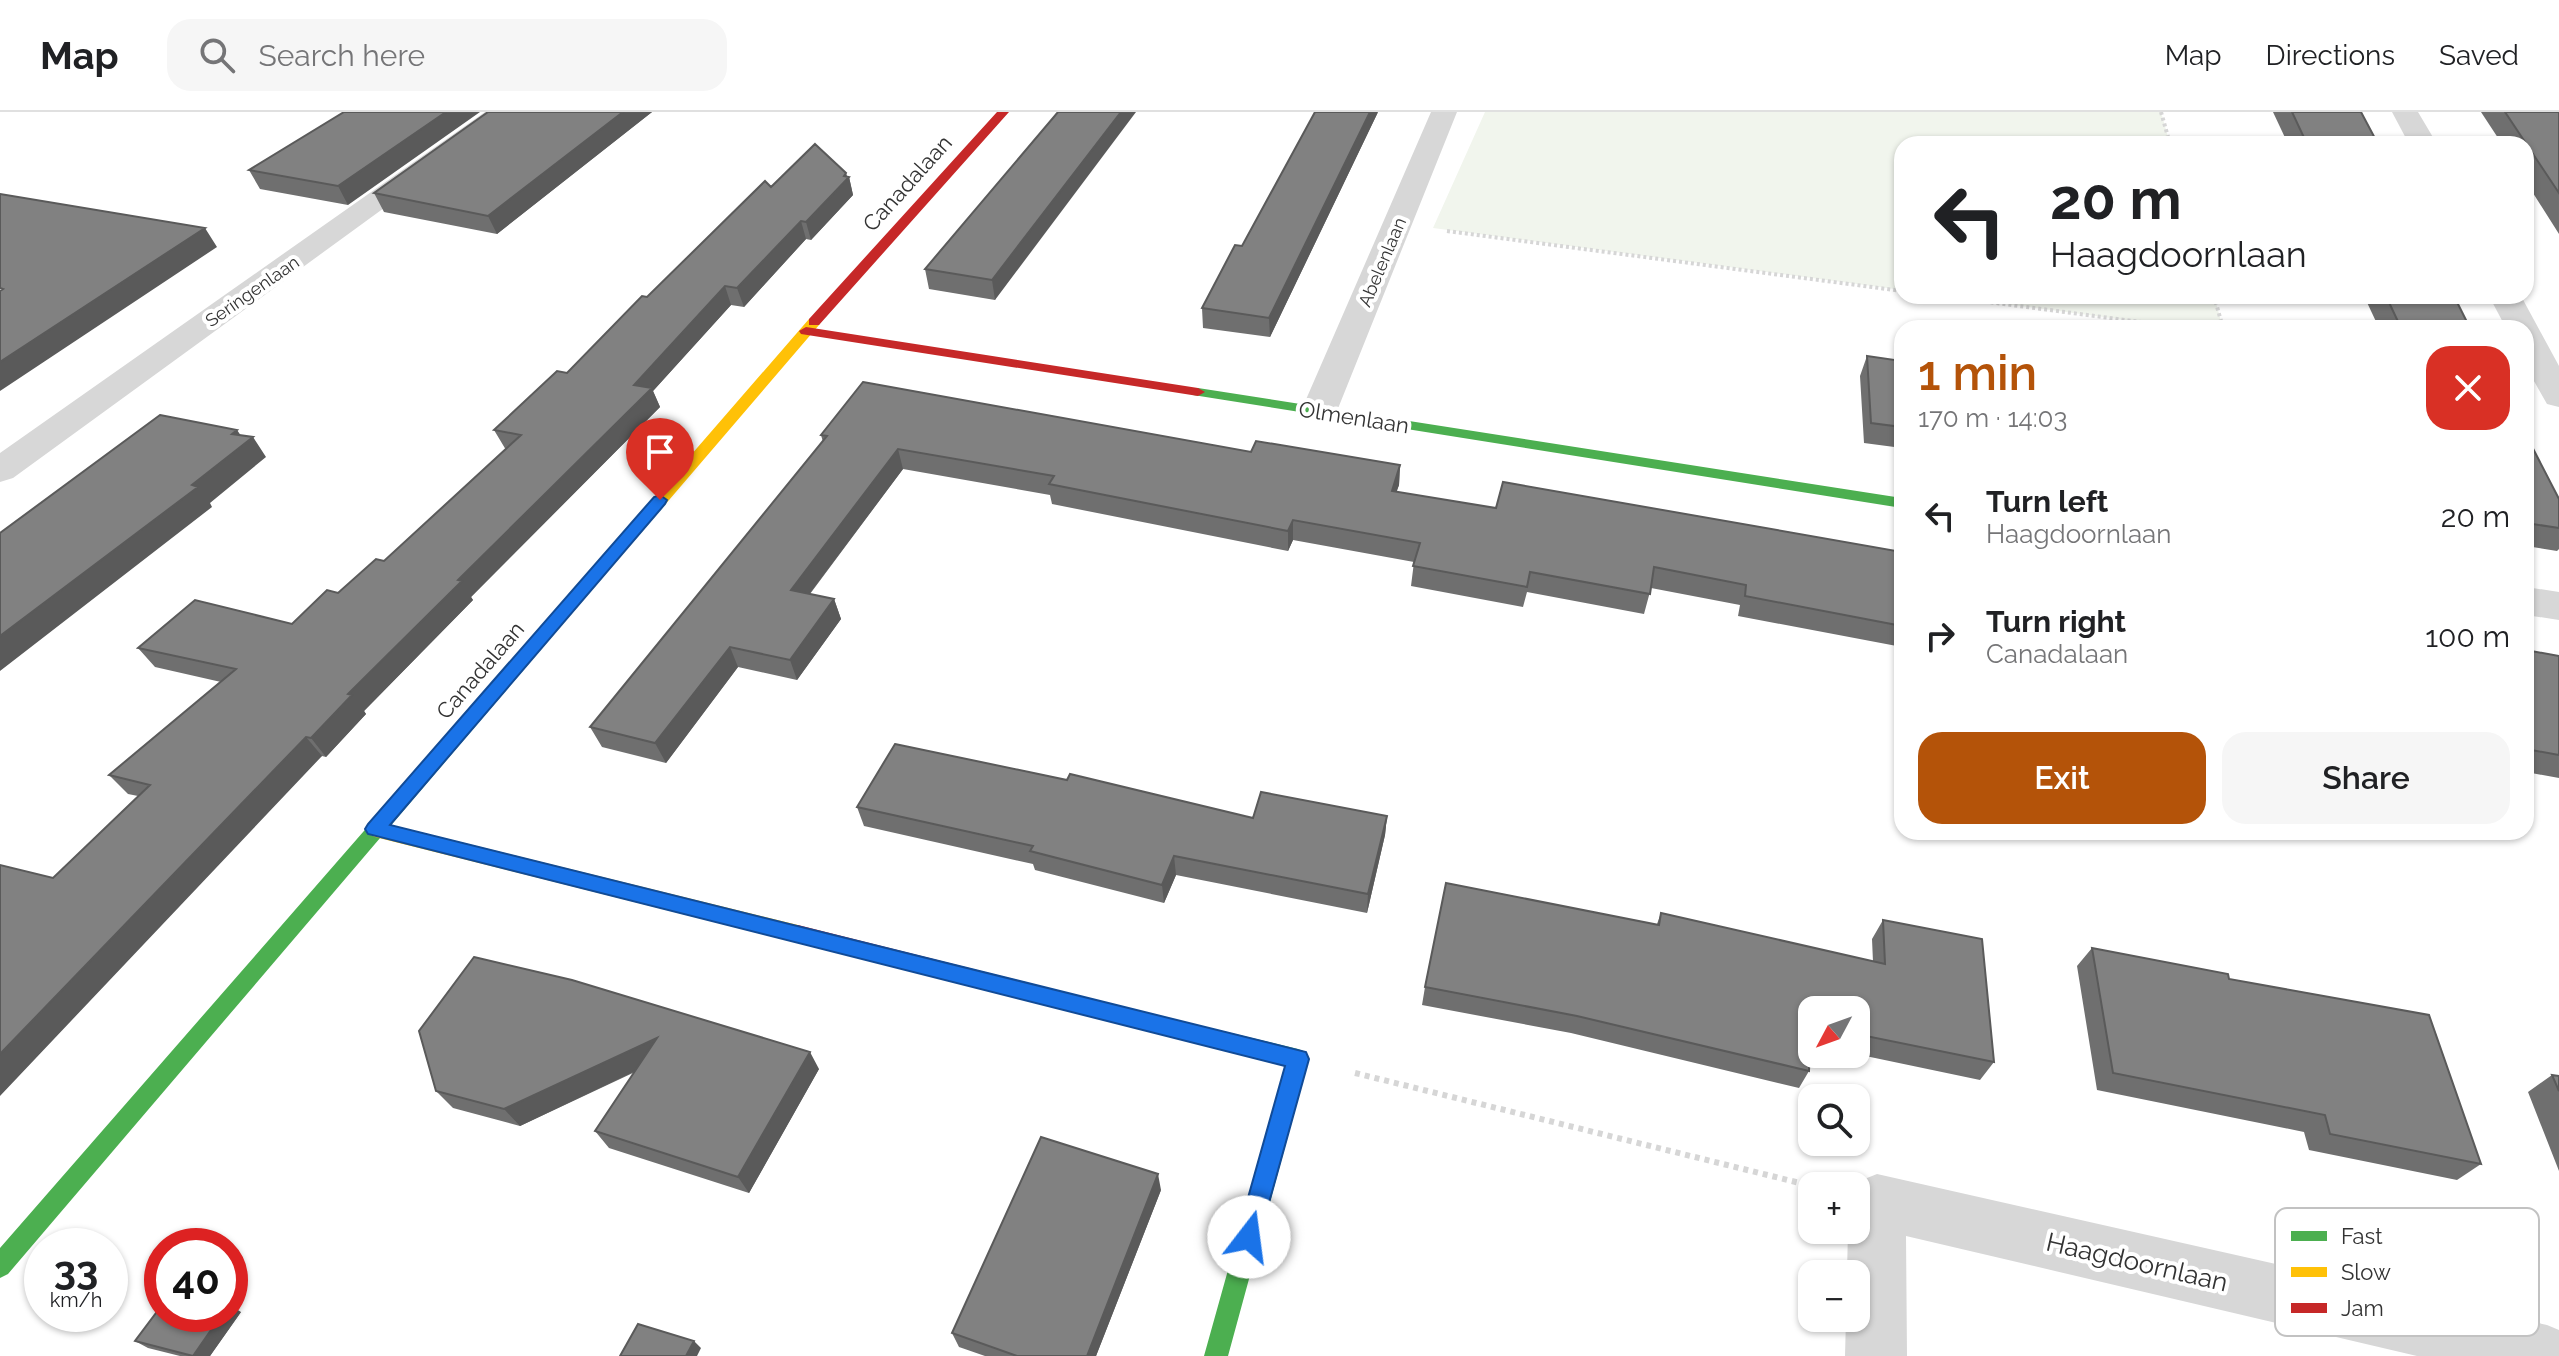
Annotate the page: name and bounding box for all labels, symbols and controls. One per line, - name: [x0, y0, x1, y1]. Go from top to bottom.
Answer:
- search box: [167, 19, 727, 91]
- text: Map: [40, 33, 119, 78]
- icon: search: [195, 33, 239, 77]
- text: Search here: [259, 38, 425, 73]
- text: Map: [2165, 39, 2222, 72]
- text: Directions: [2266, 39, 2395, 72]
- text: Saved: [2439, 39, 2519, 72]
- street label: Canadalaan: [857, 130, 957, 236]
- text: 20 m: [2050, 166, 2182, 232]
- icon: left: [1918, 168, 2022, 272]
- street label: Abelenlaan: [1354, 214, 1410, 310]
- text: Haagdoornlaan: [2050, 233, 2307, 275]
- street label: Seringenlaan: [201, 251, 303, 331]
- text: 1 min: [1918, 345, 2037, 401]
- button: close: [2426, 346, 2510, 430]
- street label: Olmenlaan: [1297, 395, 1411, 439]
- text: 170 m · 14:03: [1918, 403, 2067, 433]
- pin: [626, 418, 694, 500]
- icon: arrive: [638, 430, 682, 474]
- text: Turn left: [1986, 484, 2108, 519]
- icon: left: [1918, 494, 1962, 538]
- text: 20 m: [2441, 499, 2510, 534]
- text: Haagdoornlaan: [1986, 519, 2171, 549]
- text: Turn right: [1986, 604, 2126, 639]
- icon: right: [1918, 614, 1962, 658]
- street label: Canadalaan: [431, 616, 529, 724]
- text: 100 m: [2425, 619, 2510, 654]
- text: Canadalaan: [1986, 639, 2128, 669]
- button: Exit: [1918, 732, 2206, 824]
- button: Share: [2222, 732, 2510, 824]
- north arrow: [1798, 996, 1870, 1068]
- map controls: [1798, 996, 1870, 1332]
- button: search: [1798, 1084, 1870, 1156]
- button: +: [1798, 1172, 1870, 1244]
- position arrow: [1207, 1195, 1291, 1279]
- legend: [2275, 1208, 2539, 1336]
- text: Fast: [2341, 1223, 2383, 1249]
- street label: Haagdoornlaan: [2043, 1227, 2231, 1297]
- speed limit sign: 40: [144, 1228, 248, 1332]
- text: 33: [54, 1246, 98, 1293]
- text: Slow: [2341, 1259, 2391, 1285]
- button: −: [1798, 1260, 1870, 1332]
- text: km/h: [50, 1288, 102, 1312]
- text: Jam: [2341, 1295, 2384, 1321]

